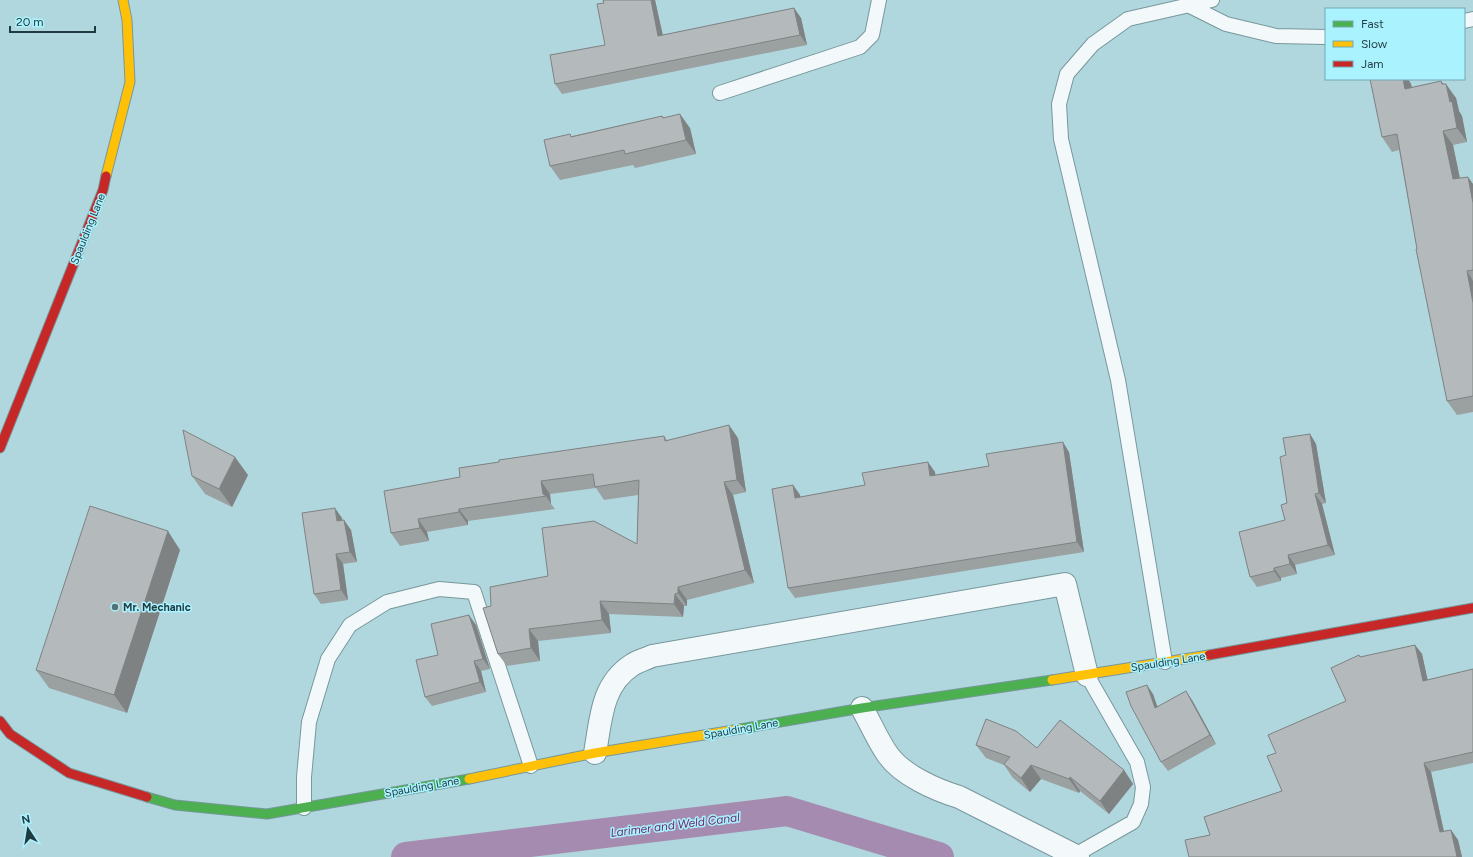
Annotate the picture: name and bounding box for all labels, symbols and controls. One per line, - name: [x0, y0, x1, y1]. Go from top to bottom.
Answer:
- scale bar: [10, 8, 95, 34]
- legend: [1325, 8, 1465, 80]
- text: 20 m: [16, 15, 44, 29]
- text: Fast: [1361, 17, 1384, 31]
- text: Slow: [1361, 37, 1388, 51]
- text: Jam: [1361, 57, 1384, 71]
- street label: Spaulding Lane: [68, 192, 108, 266]
- place label: Mr. Mechanic: [123, 601, 191, 614]
- marker: Mr. Mechanic: [110, 602, 120, 612]
- street label: Spaulding Lane: [1130, 650, 1206, 674]
- street label: Spaulding Lane: [703, 716, 779, 742]
- street label: Spaulding Lane: [384, 774, 460, 800]
- north arrow: [8, 809, 48, 849]
- water label: Larimer and Weld Canal: [610, 810, 741, 840]
- text: N: [21, 812, 32, 827]

